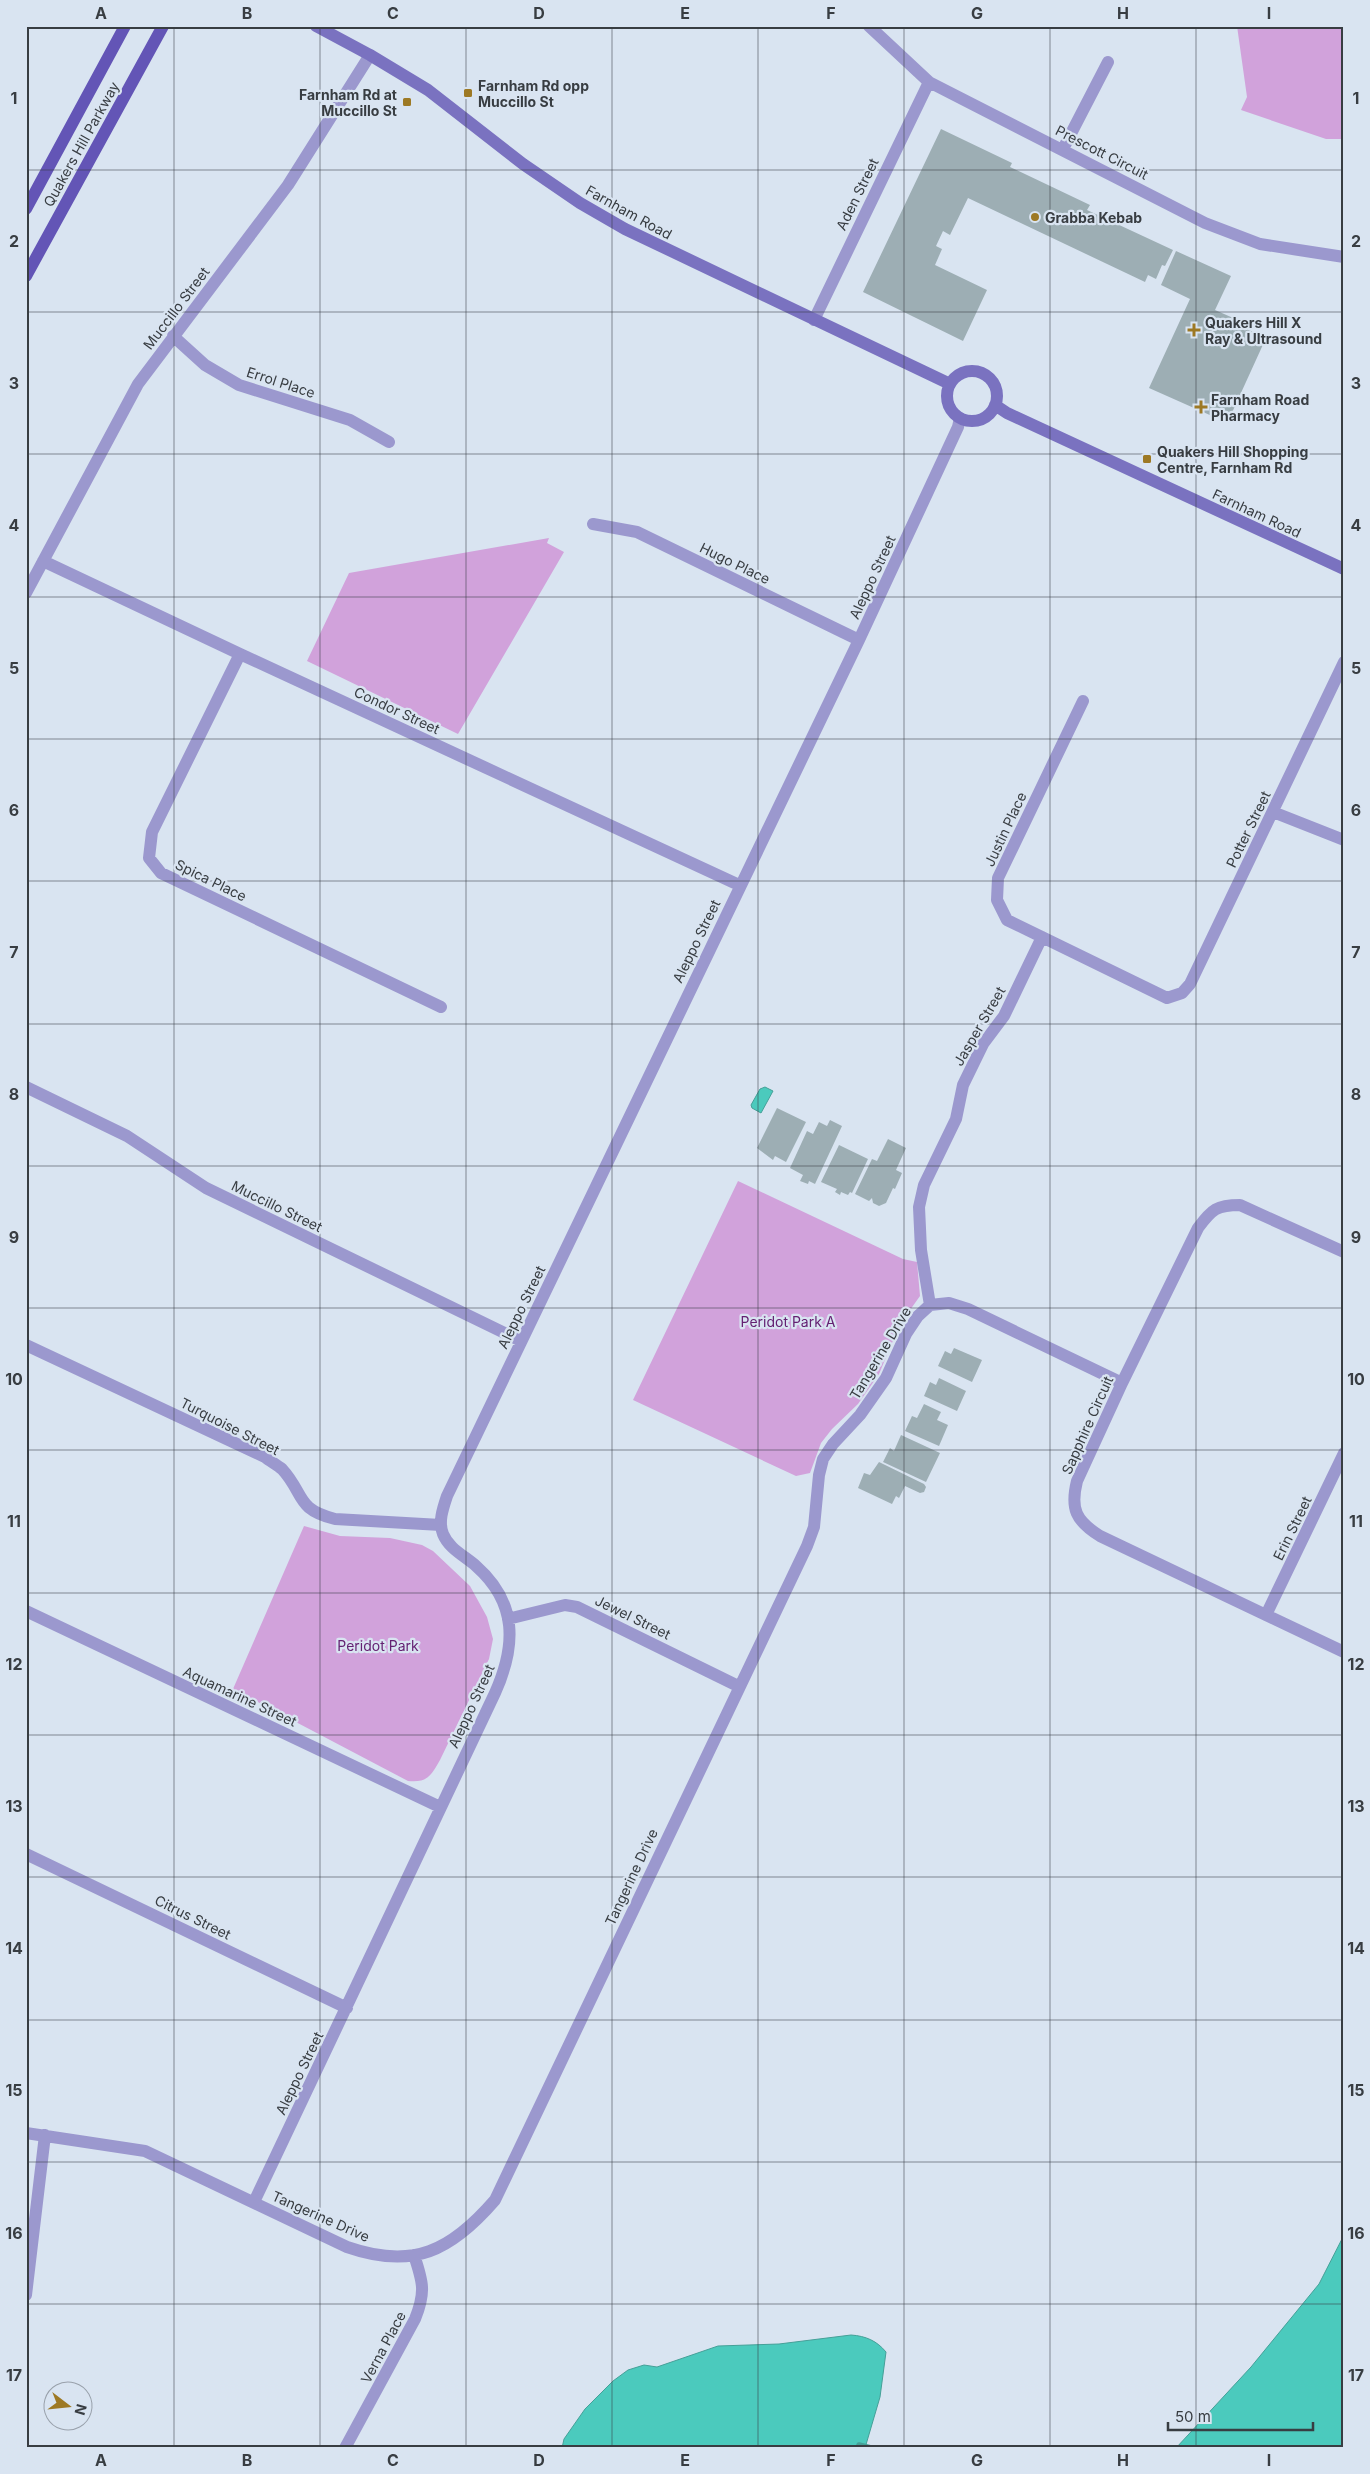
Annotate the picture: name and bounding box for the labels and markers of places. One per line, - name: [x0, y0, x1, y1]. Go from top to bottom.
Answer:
- place label: Farnham Rd opp Muccillo St: [478, 77, 589, 110]
- place label: Farnham Rd at Muccillo St: [299, 86, 397, 119]
- marker: Farnham Rd opp Muccillo St: [462, 87, 474, 99]
- marker: Farnham Rd at Muccillo St: [401, 96, 413, 108]
- place label: Grabba Kebab: [1045, 209, 1142, 226]
- marker: Grabba Kebab: [1029, 211, 1041, 223]
- place label: Quakers Hill X Ray & Ultrasound: [1205, 314, 1322, 347]
- marker: Quakers Hill X Ray & Ultrasound: [1187, 323, 1201, 337]
- place label: Farnham Road Pharmacy: [1211, 391, 1309, 424]
- marker: Farnham Road Pharmacy: [1195, 401, 1207, 413]
- place label: Quakers Hill Shopping Centre, Farnham Rd: [1157, 443, 1308, 476]
- marker: Quakers Hill Shopping Centre, Farnham Rd: [1141, 453, 1153, 465]

